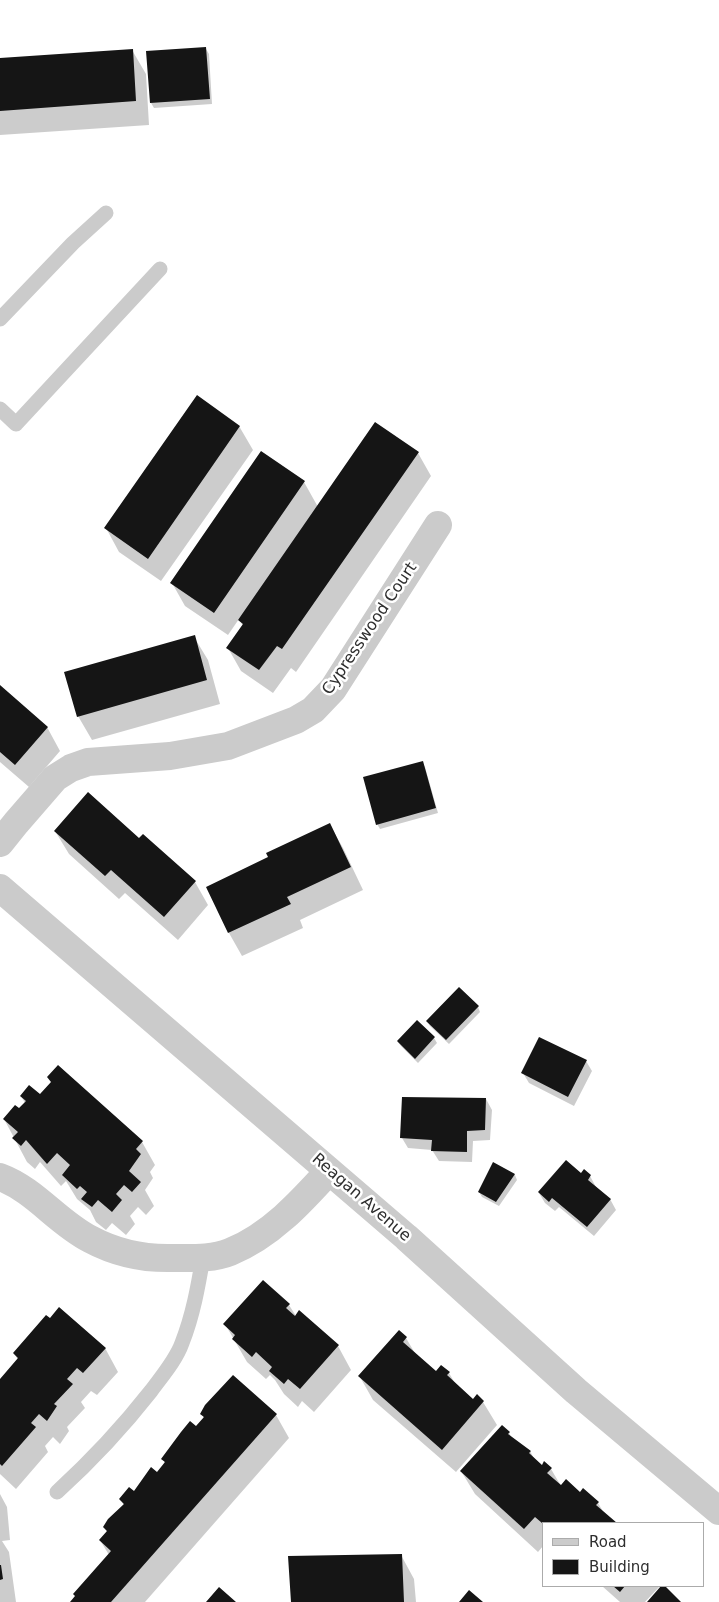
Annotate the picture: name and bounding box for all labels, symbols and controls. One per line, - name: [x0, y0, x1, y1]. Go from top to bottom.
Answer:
- street label: Cypresswood Court: [319, 559, 421, 699]
- street label: Reagan Avenue: [308, 1150, 414, 1246]
- legend: [542, 1522, 704, 1587]
- text: Road: [589, 1533, 627, 1551]
- text: Building: [589, 1558, 650, 1576]

